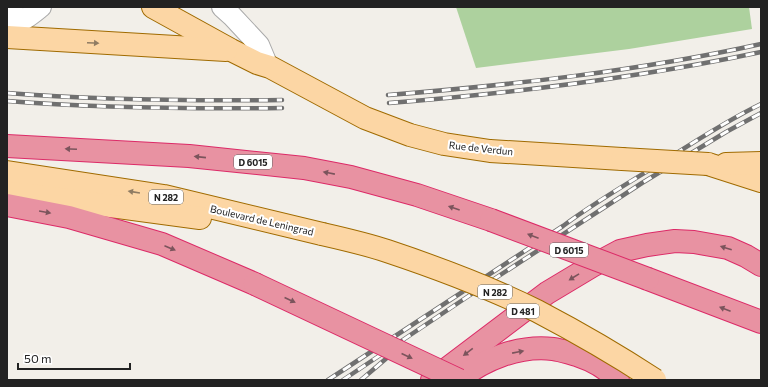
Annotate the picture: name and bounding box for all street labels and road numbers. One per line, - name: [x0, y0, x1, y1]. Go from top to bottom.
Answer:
- street label: Rue de Verdun: [448, 139, 514, 157]
- road number: D 6015: [234, 155, 272, 169]
- road number: N 282: [149, 190, 183, 204]
- street label: Boulevard de Leningrad: [209, 202, 315, 238]
- road number: D 6015: [550, 243, 588, 257]
- road number: N 282: [478, 285, 512, 299]
- road number: D 481: [507, 304, 539, 318]

